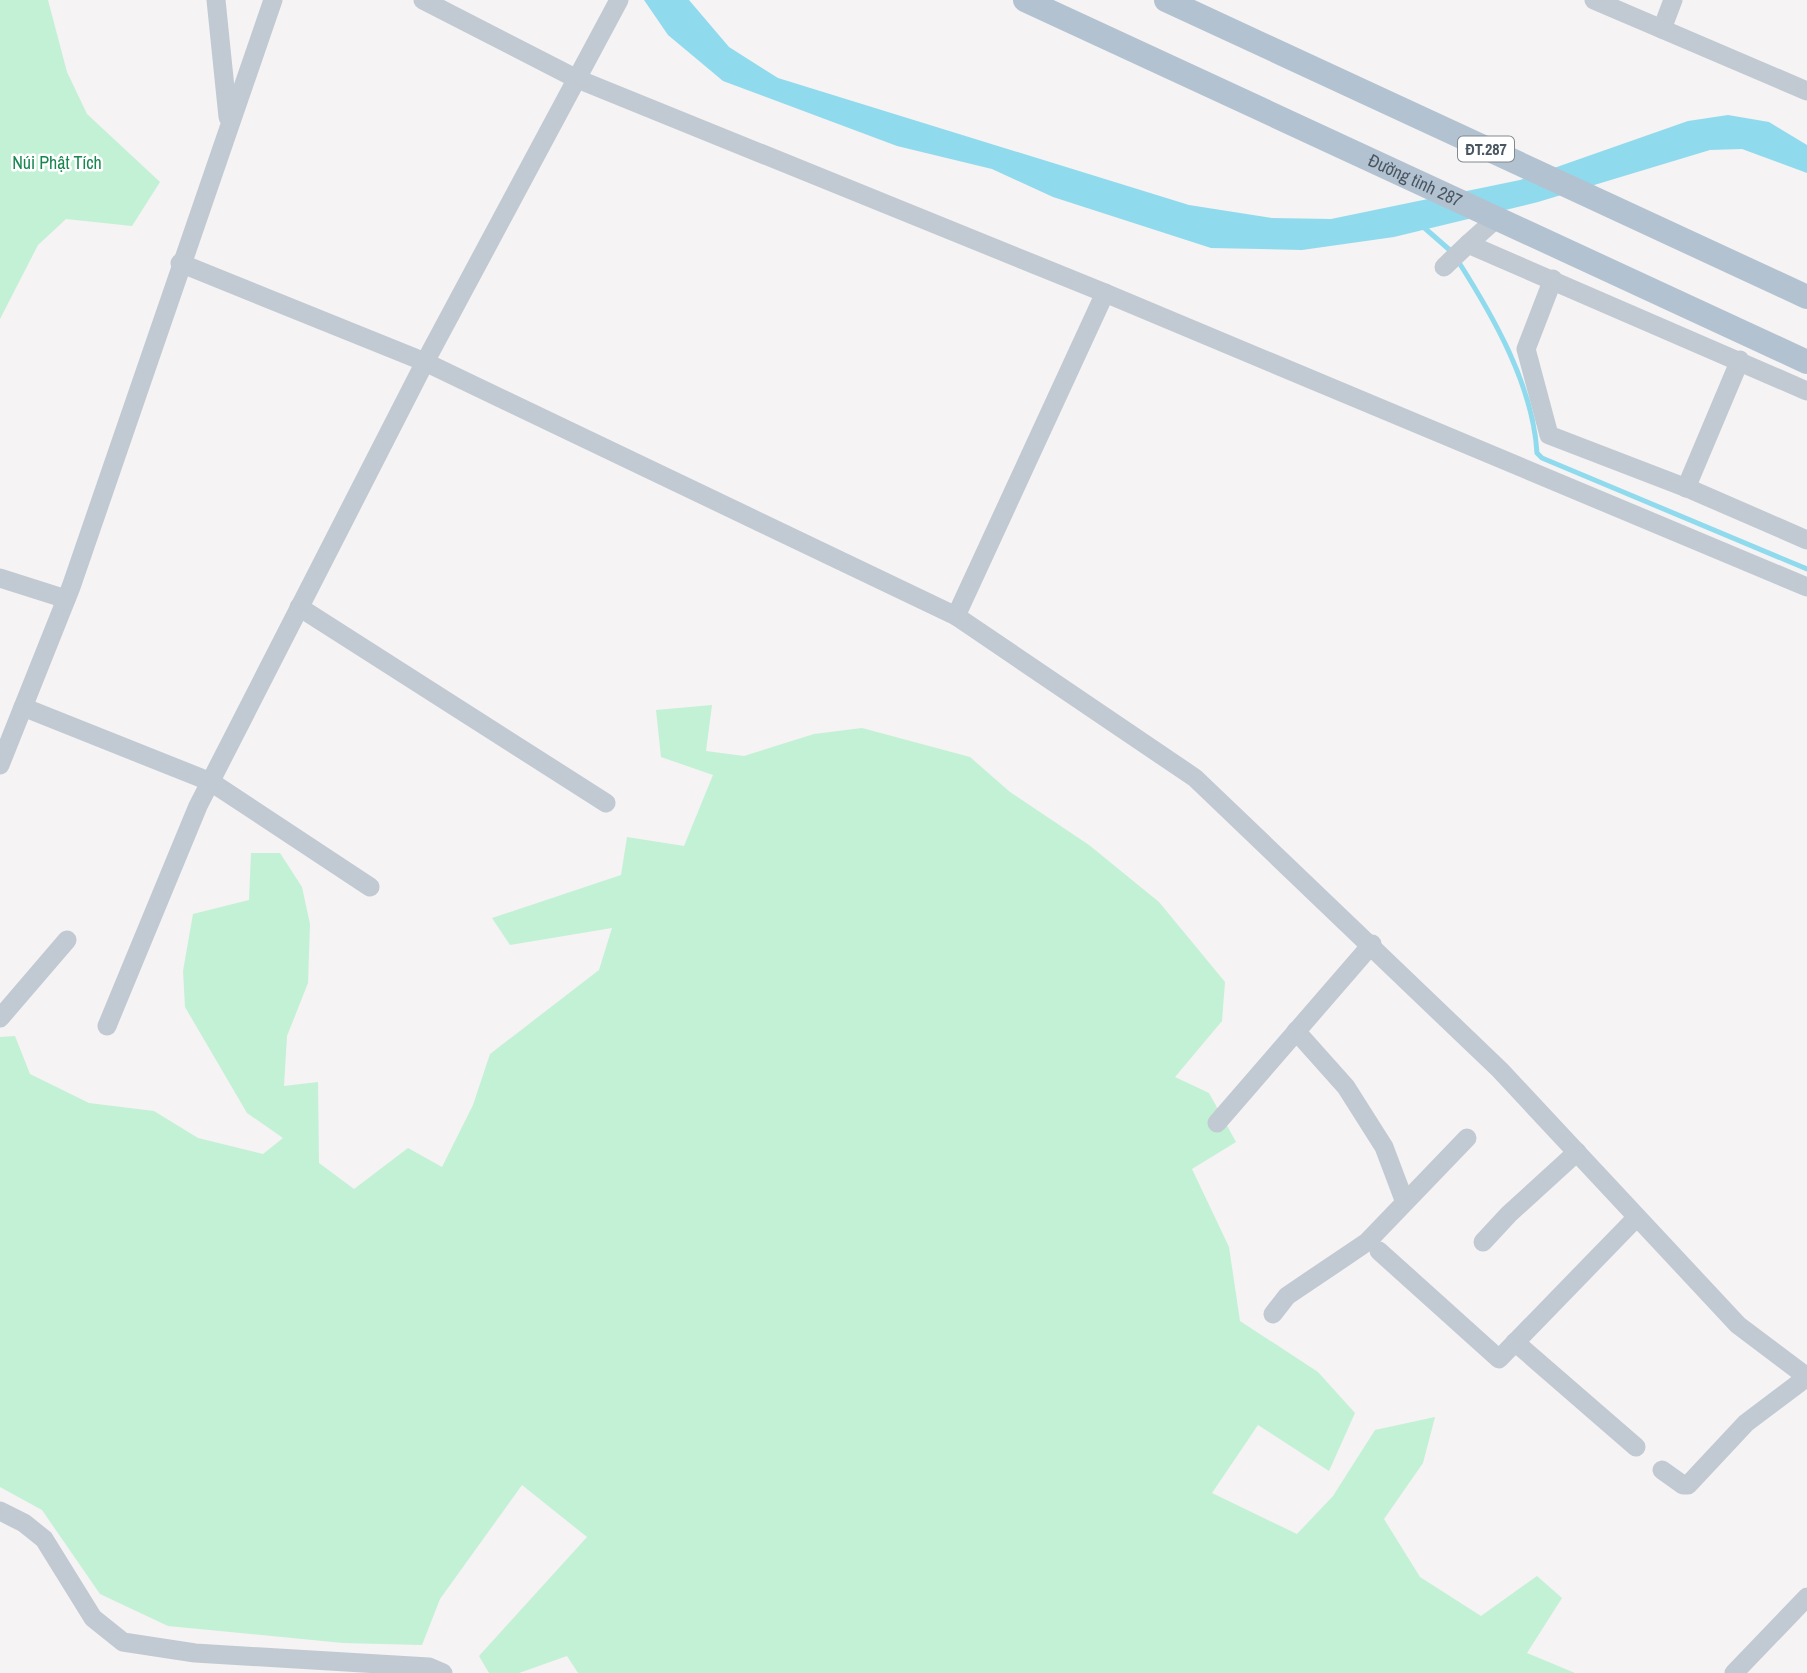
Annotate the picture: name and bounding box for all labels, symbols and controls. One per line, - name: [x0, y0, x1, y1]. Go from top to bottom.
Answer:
- road number: ĐT.287: [1458, 136, 1514, 162]
- street label: Đường tỉnh 287: [1364, 148, 1467, 213]
- park label: Núi Phật Tích: [12, 150, 102, 175]

